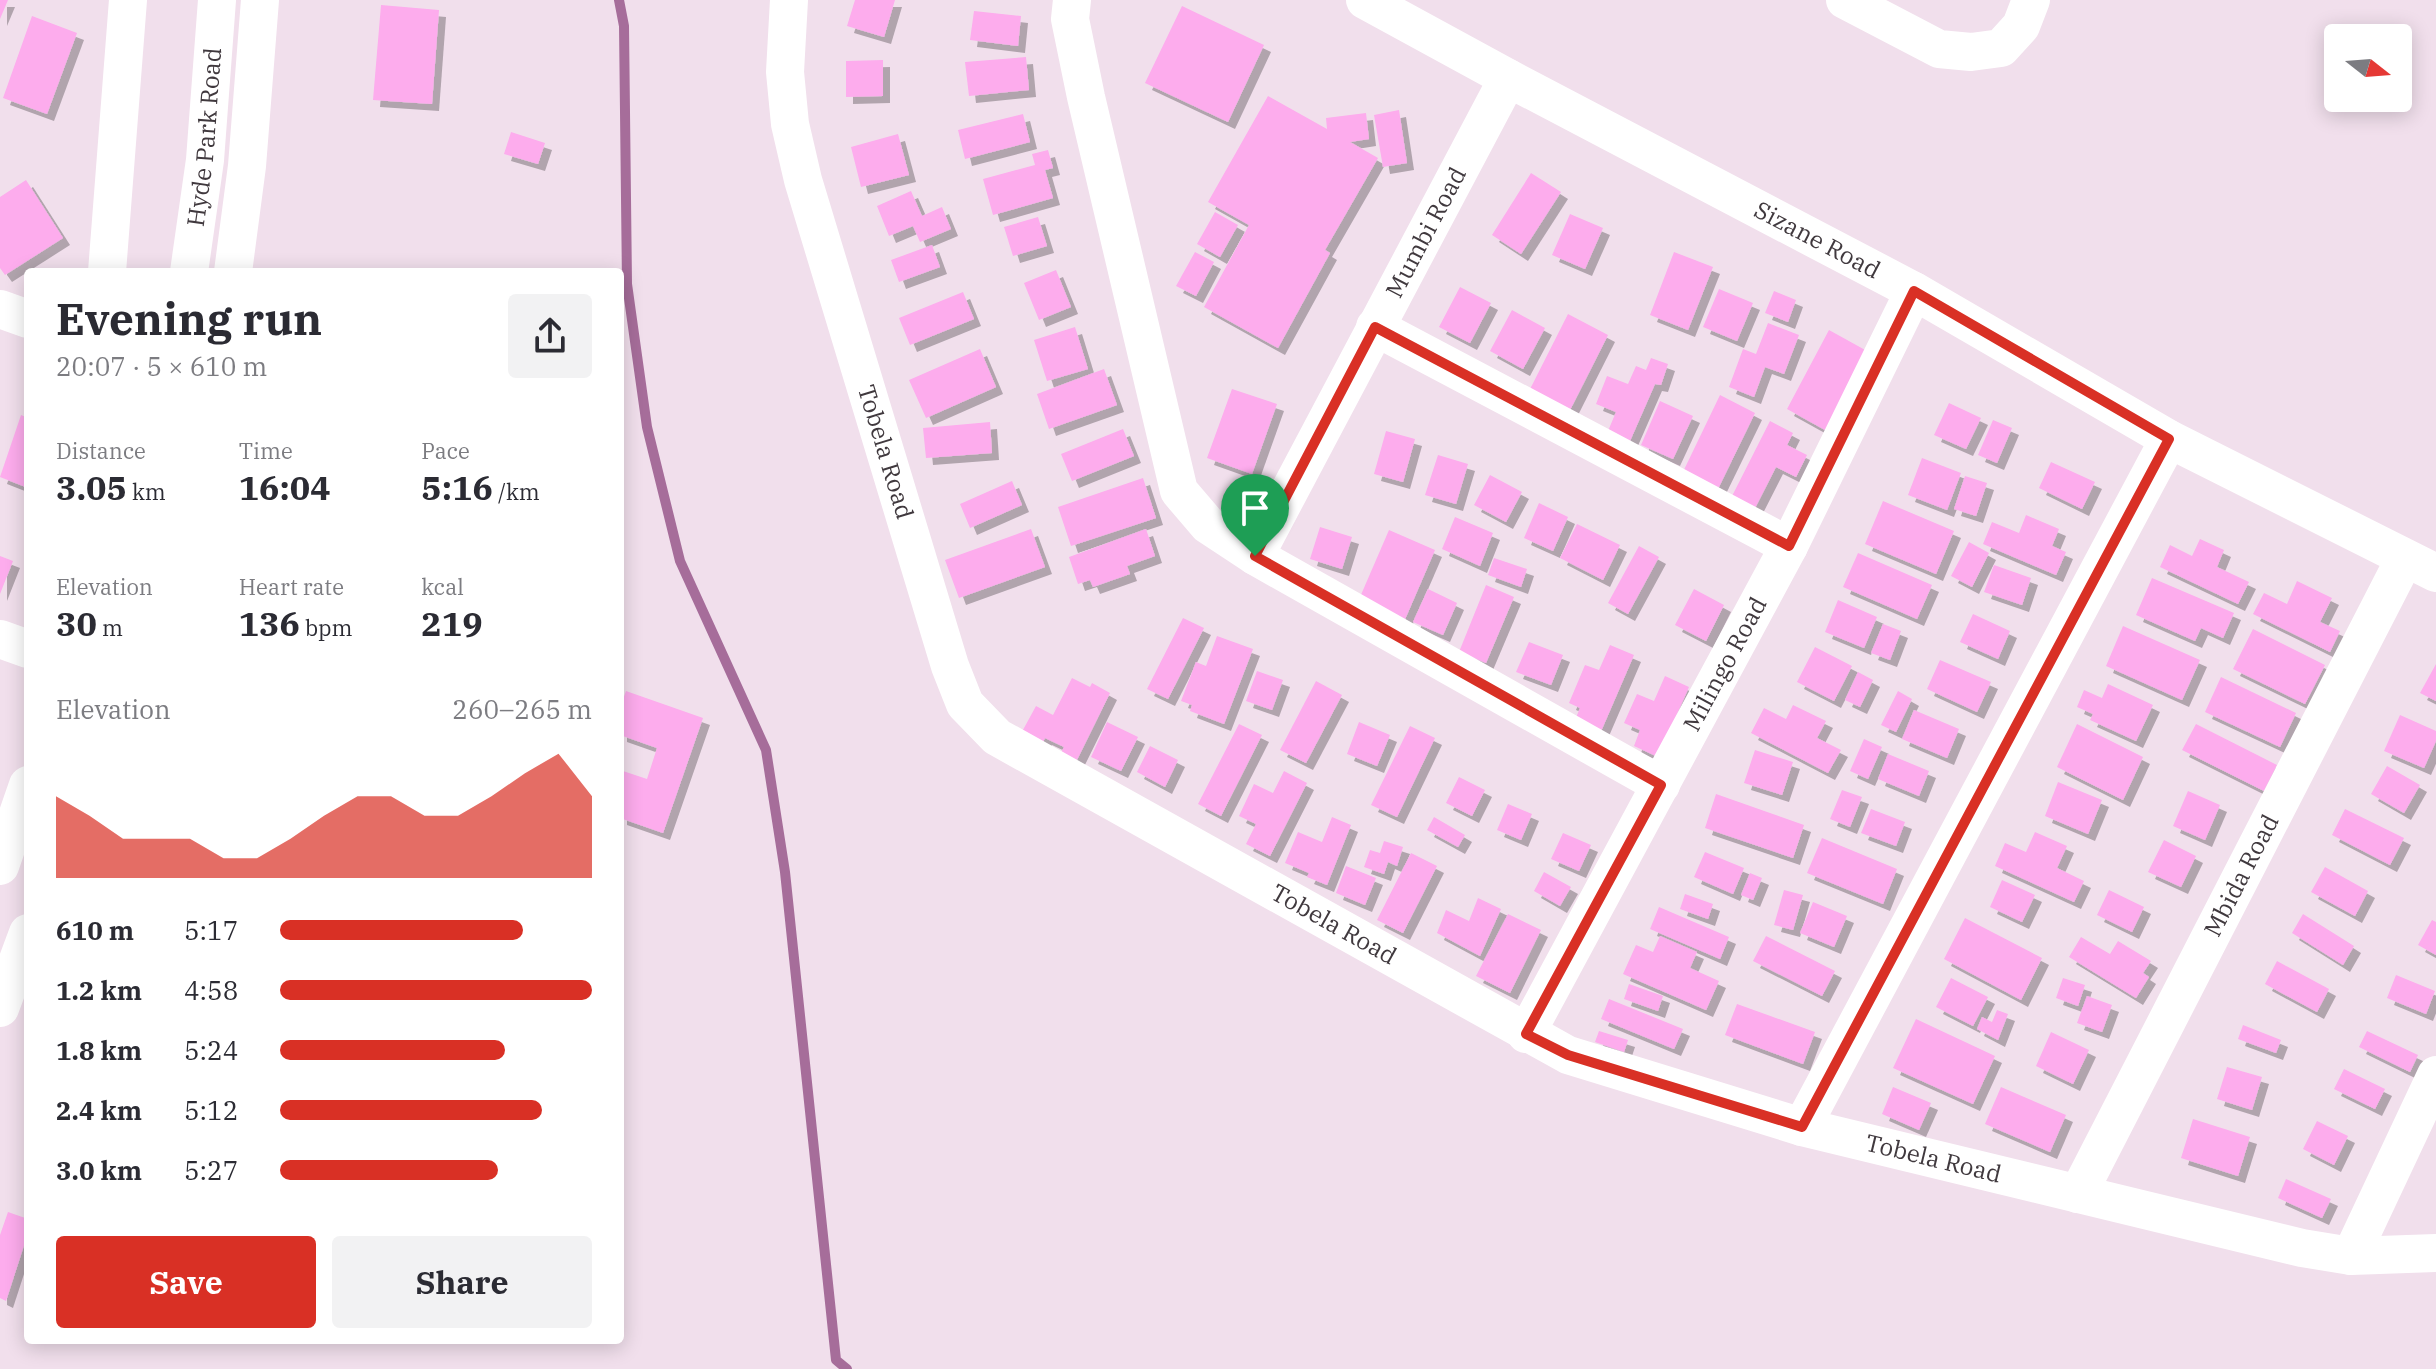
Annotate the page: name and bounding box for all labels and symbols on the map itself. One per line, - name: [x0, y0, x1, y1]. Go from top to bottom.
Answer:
- north arrow: [2324, 24, 2412, 112]
- street label: Hyde Park Road: [179, 46, 228, 228]
- street label: Mumbi Road: [1378, 161, 1473, 303]
- street label: Sizane Road: [1749, 193, 1886, 286]
- street label: Tobela Road: [851, 381, 922, 523]
- pin: [1221, 474, 1289, 556]
- street label: Milingo Road: [1675, 591, 1774, 736]
- street label: Mbida Road: [2196, 809, 2286, 942]
- street label: Tobela Road: [1266, 876, 1403, 971]
- street label: Tobela Road: [1862, 1126, 2005, 1190]

